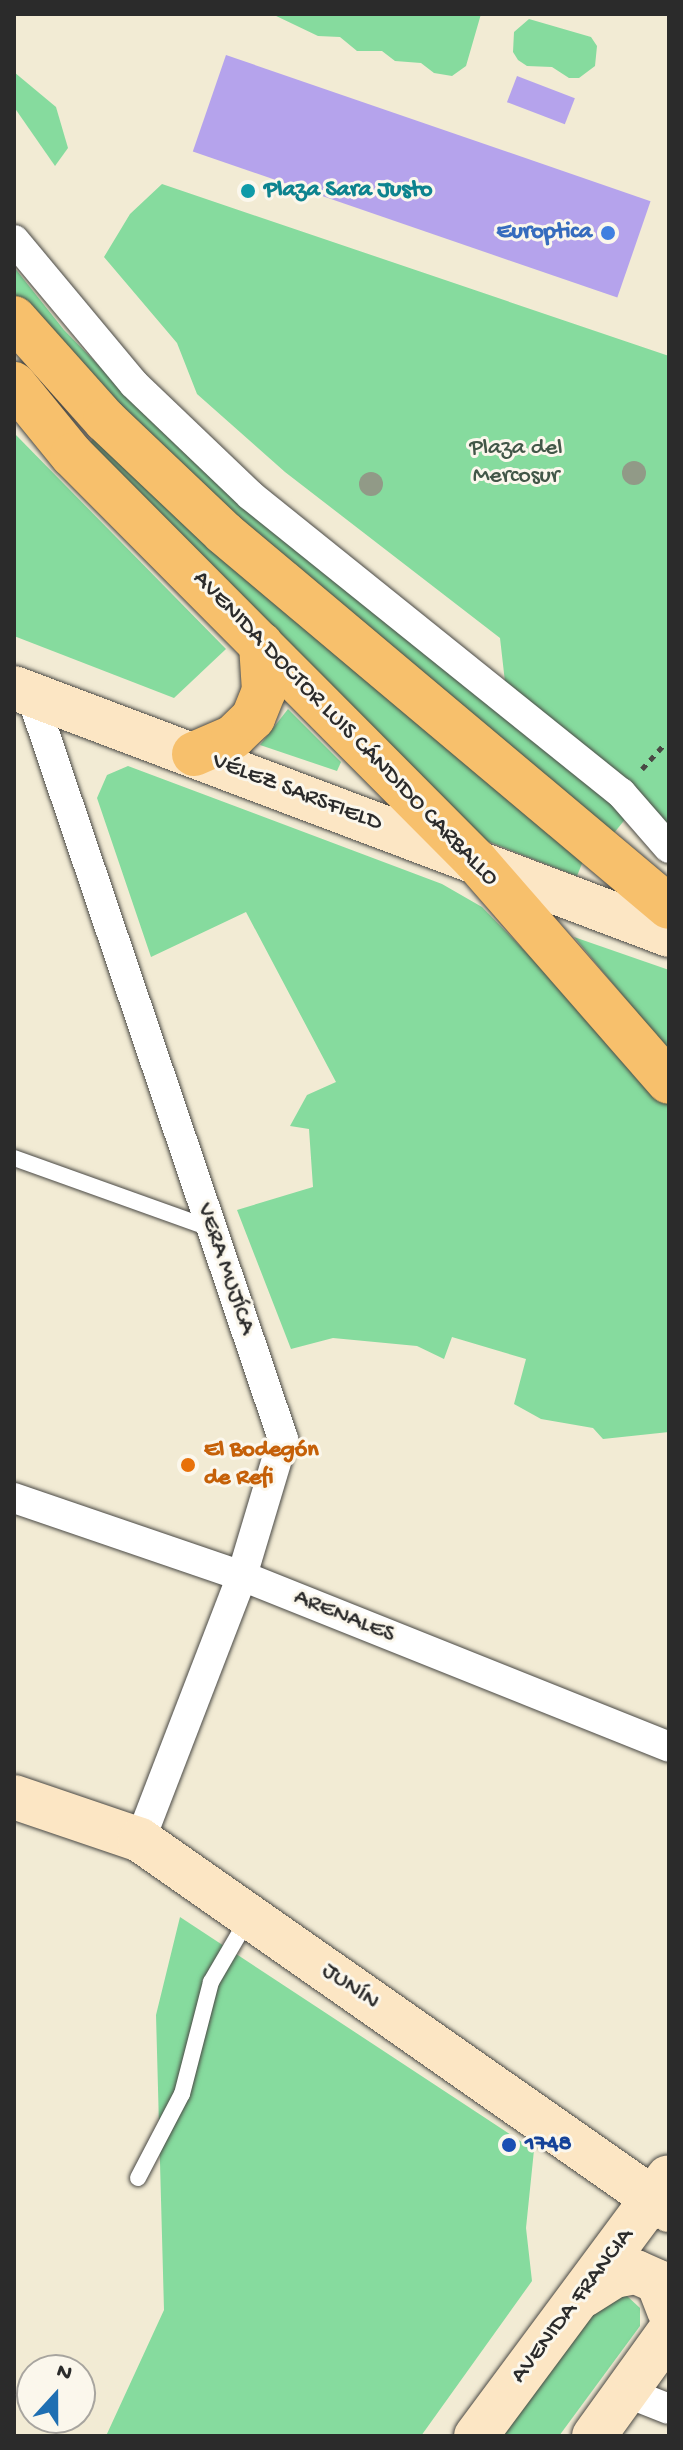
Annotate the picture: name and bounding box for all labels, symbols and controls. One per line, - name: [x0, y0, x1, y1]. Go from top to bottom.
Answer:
- place label: Plaza Sara Justo: [264, 177, 432, 205]
- marker: Plaza Sara Justo: [239, 182, 257, 200]
- place label: Europtica: [497, 219, 592, 247]
- marker: Europtica: [599, 224, 617, 242]
- park label: Plaza del Mercosur: [469, 435, 563, 491]
- street label: AVENIDA DOCTOR LUIS CÁNDIDO CARBALLO: [186, 565, 504, 893]
- street label: VÉLEZ SARSFIELD: [208, 747, 386, 839]
- street label: VERA MUJÍCA: [189, 1200, 261, 1338]
- place label: El Bodegón de Refi: [204, 1437, 319, 1493]
- marker: El Bodegón de Refi: [179, 1456, 197, 1474]
- street label: ARENALES: [289, 1584, 399, 1650]
- street label: JUNÍN: [316, 1957, 384, 2017]
- place label: 1748: [525, 2131, 572, 2159]
- marker: 1748: [500, 2136, 518, 2154]
- street label: AVENIDA FRANCIA: [505, 2223, 641, 2389]
- north arrow: [16, 2354, 96, 2434]
- text: N: [53, 2359, 75, 2388]

